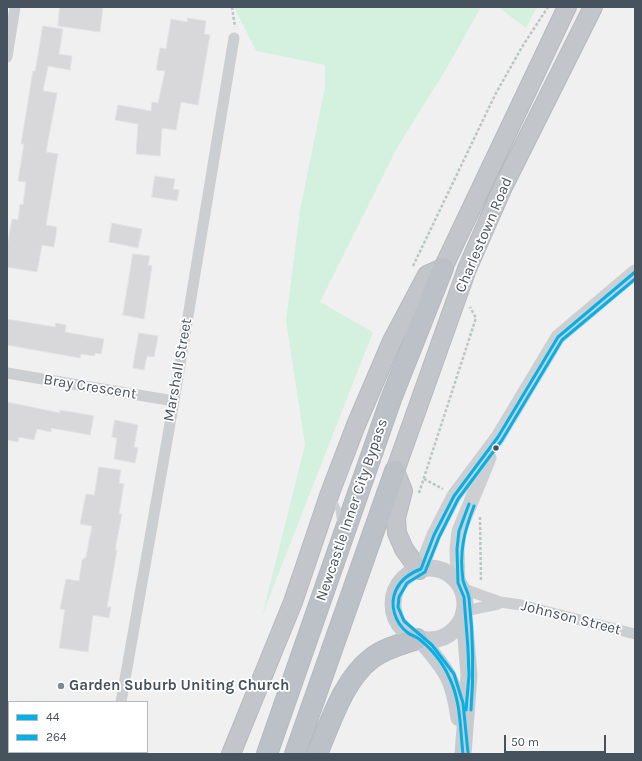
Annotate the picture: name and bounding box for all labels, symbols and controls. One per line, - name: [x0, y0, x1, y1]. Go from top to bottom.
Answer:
- street label: Charlestown Road: [452, 175, 516, 295]
- street label: Marshall Street: [160, 317, 196, 423]
- street label: Bray Crescent: [42, 371, 138, 403]
- street label: Newcastle Inner City Bypass: [312, 416, 392, 604]
- unlabelled marker: [491, 443, 501, 453]
- street label: Johnson Street: [519, 597, 623, 639]
- place label: Garden Suburb Uniting Church: [69, 677, 289, 695]
- marker: Garden Suburb Uniting Church: [56, 681, 66, 691]
- legend: [8, 701, 148, 753]
- text: 44: [46, 710, 59, 724]
- scale bar: [506, 727, 608, 753]
- text: 264: [46, 730, 67, 744]
- text: 50 m: [511, 735, 539, 749]

